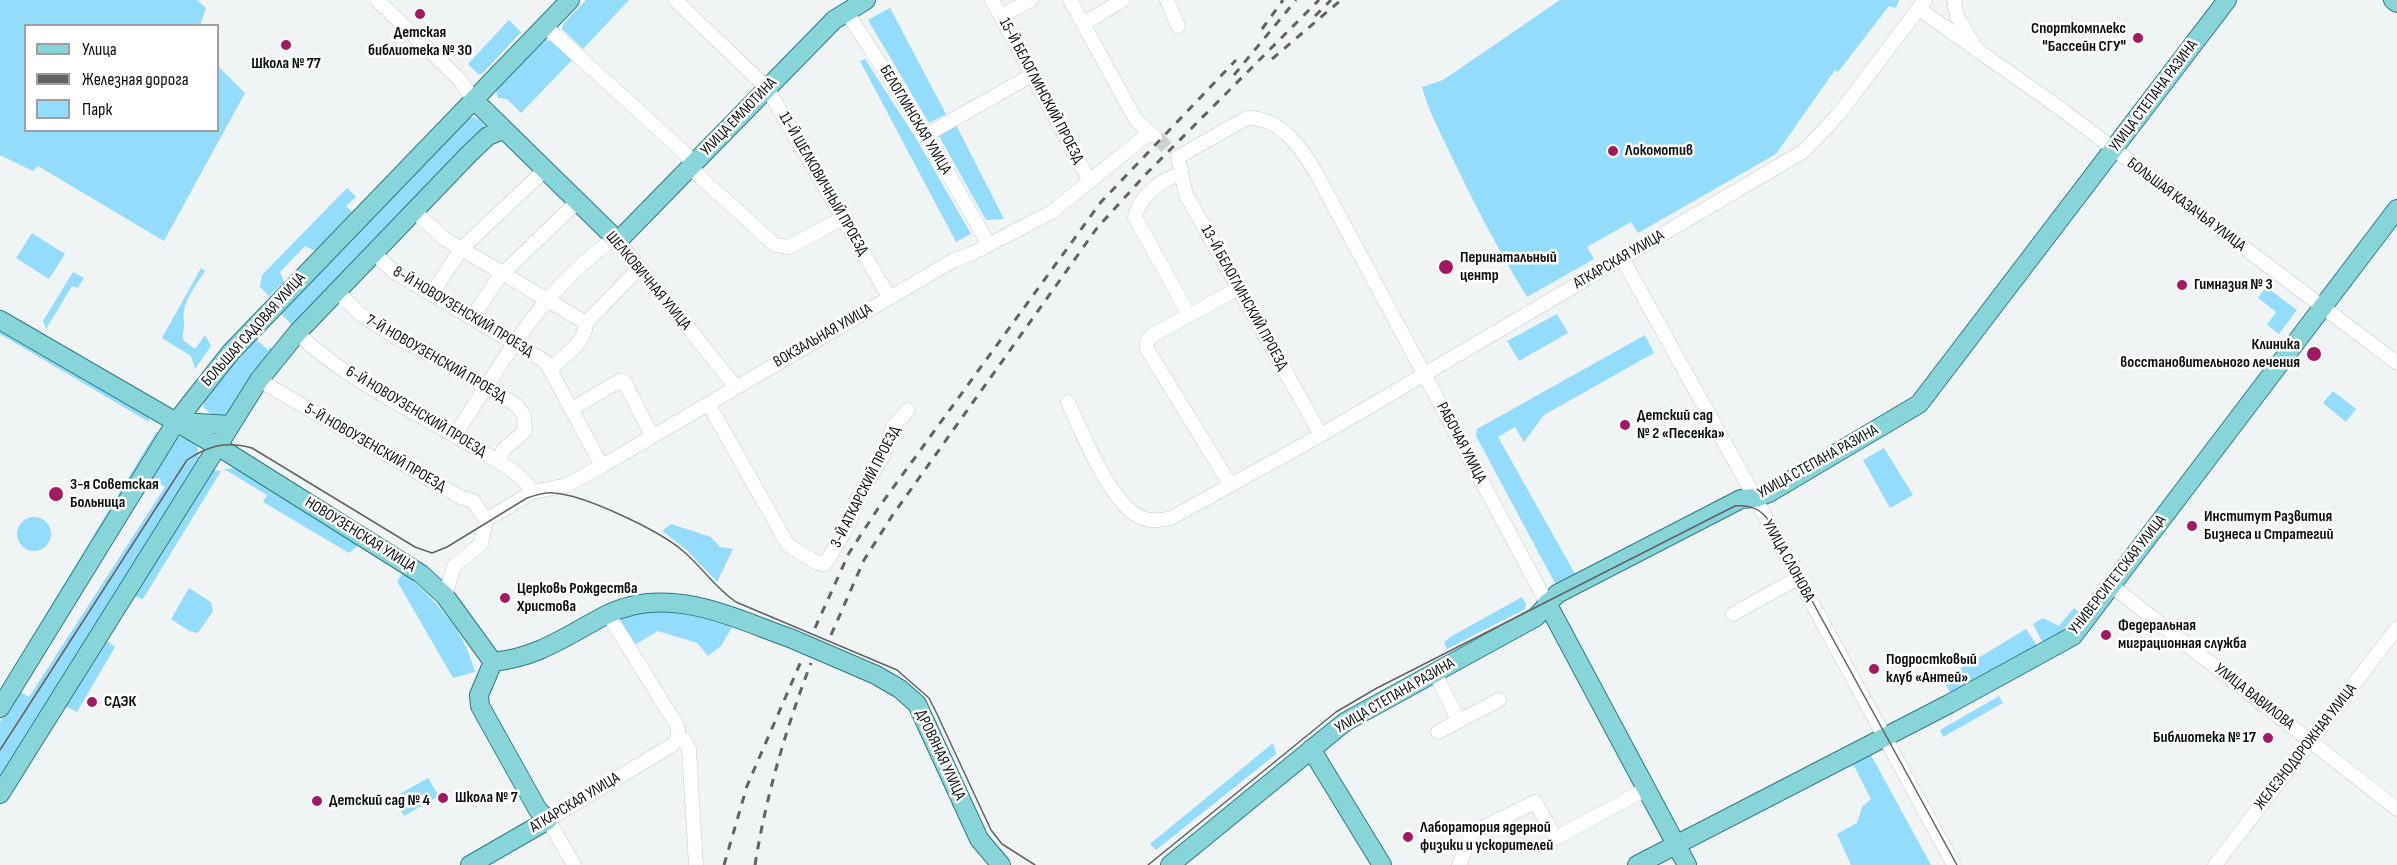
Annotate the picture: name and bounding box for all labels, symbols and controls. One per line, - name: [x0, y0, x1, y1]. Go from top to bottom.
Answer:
- marker: Детская библиотека № 30: [413, 7, 427, 21]
- street label: 15-Й БЕЛОГЛИНСКИЙ ПРОЕЗД: [994, 15, 1088, 167]
- place label: Спорткомплекс "Бассейн СГУ": [2031, 19, 2126, 57]
- place label: Детская библиотека № 30: [368, 23, 472, 61]
- legend: [24, 24, 219, 132]
- marker: Спорткомплекс "Бассейн СГУ": [2131, 31, 2145, 45]
- street label: УЛИЦА СТЕПАНА РАЗИНА: [2106, 36, 2202, 156]
- marker: Школа № 77: [279, 38, 293, 52]
- text: Улица: [82, 39, 117, 60]
- place label: Школа № 77: [251, 54, 321, 74]
- street label: БЕЛОГЛИНСКАЯ УЛИЦА: [875, 62, 955, 178]
- text: Железная дорога: [82, 69, 189, 90]
- street label: УЛИЦА ЕМЛЮТИНА: [697, 74, 781, 160]
- text: Парк: [82, 99, 112, 120]
- street label: 11-Й ШЕЛКОВИЧНЫЙ ПРОЕЗД: [774, 109, 872, 259]
- place label: Локомотив: [1625, 141, 1693, 161]
- marker: Локомотив: [1606, 144, 1620, 158]
- street label: БОЛЬШАЯ КАЗАЧЬЯ УЛИЦА: [2123, 154, 2249, 256]
- street label: 13-Й БЕЛОГЛИНСКИЙ ПРОЕЗД: [1196, 222, 1292, 374]
- street label: АТКАРСКАЯ УЛИЦА: [1570, 226, 1668, 294]
- street label: ШЕЛКОВИЧНАЯ УЛИЦА: [601, 228, 695, 334]
- place label: Перинатальный центр: [1460, 248, 1557, 286]
- marker: Перинатальный центр: [1437, 258, 1455, 276]
- street label: 8-Й НОВОУЗЕНСКИЙ ПРОЕЗД: [389, 262, 537, 362]
- street label: БОЛЬШАЯ САДОВАЯ УЛИЦА: [198, 269, 310, 391]
- place label: Гимназия № 3: [2194, 275, 2273, 295]
- marker: Гимназия № 3: [2175, 278, 2189, 292]
- street label: ВОКЗАЛЬНАЯ УЛИЦА: [770, 300, 876, 372]
- street label: 7-Й НОВОУЗЕНСКИЙ ПРОЕЗД: [362, 311, 510, 407]
- place label: Клиника восстановительного лечения: [2120, 335, 2300, 373]
- marker: Клиника восстановительного лечения: [2305, 345, 2323, 363]
- street label: 6-Й НОВОУЗЕНСКИЙ ПРОЕЗД: [342, 362, 490, 462]
- street label: РАБОЧАЯ УЛИЦА: [1432, 399, 1490, 487]
- street label: 5-Й НОВОУЗЕНСКИЙ ПРОЕЗД: [301, 400, 449, 496]
- place label: Детский сад № 2 «Песенка»: [1637, 406, 1725, 444]
- marker: Детский сад № 2 «Песенка»: [1618, 418, 1632, 432]
- street label: УЛИЦА СТЕПАНА РАЗИНА: [1754, 421, 1882, 503]
- street label: 3-Й АТКАРСКИЙ ПРОЕЗД: [827, 423, 905, 551]
- place label: 3-я Советская Больница: [70, 475, 159, 513]
- marker: 3-я Советская Больница: [47, 485, 65, 503]
- street label: НОВОУЗЕНСКАЯ УЛИЦА: [301, 493, 419, 577]
- place label: Институт Развития Бизнеса и Стратегий: [2204, 507, 2334, 545]
- street label: УНИВЕРСИТЕТСКАЯ УЛИЦА: [2065, 511, 2171, 639]
- street label: УЛИЦА СЛОНОВА: [1758, 517, 1818, 605]
- marker: Институт Развития Бизнеса и Стратегий: [2185, 519, 2199, 533]
- place label: Церковь Рождества Христова: [517, 579, 638, 617]
- marker: Церковь Рождества Христова: [498, 591, 512, 605]
- place label: Федеральная миграционная служба: [2118, 616, 2247, 654]
- marker: Федеральная миграционная служба: [2099, 628, 2113, 642]
- place label: Подростковый клуб «Антей»: [1886, 650, 1977, 688]
- street label: УЛИЦА СТЕПАНА РАЗИНА: [1332, 654, 1458, 738]
- street label: УЛИЦА ВАВИЛОВА: [2210, 660, 2298, 734]
- marker: Подростковый клуб «Антей»: [1867, 662, 1881, 676]
- street label: ЖЕЛЕЗНОДОРОЖНАЯ УЛИЦА: [2251, 680, 2361, 814]
- place label: СДЭК: [104, 692, 136, 712]
- marker: СДЭК: [85, 695, 99, 709]
- street label: ДРОВЯНАЯ УЛИЦА: [911, 707, 969, 803]
- place label: Библиотека № 17: [2153, 728, 2256, 748]
- marker: Библиотека № 17: [2261, 731, 2275, 745]
- street label: АТКАРСКАЯ УЛИЦА: [527, 769, 623, 837]
- place label: Школа № 7: [455, 788, 518, 808]
- place label: Детский сад № 4: [329, 791, 430, 811]
- marker: Школа № 7: [436, 791, 450, 805]
- marker: Детский сад № 4: [310, 794, 324, 808]
- place label: Лаборатория ядерной физики и ускорителей: [1420, 818, 1553, 856]
- marker: Лаборатория ядерной физики и ускорителей: [1401, 830, 1415, 844]

